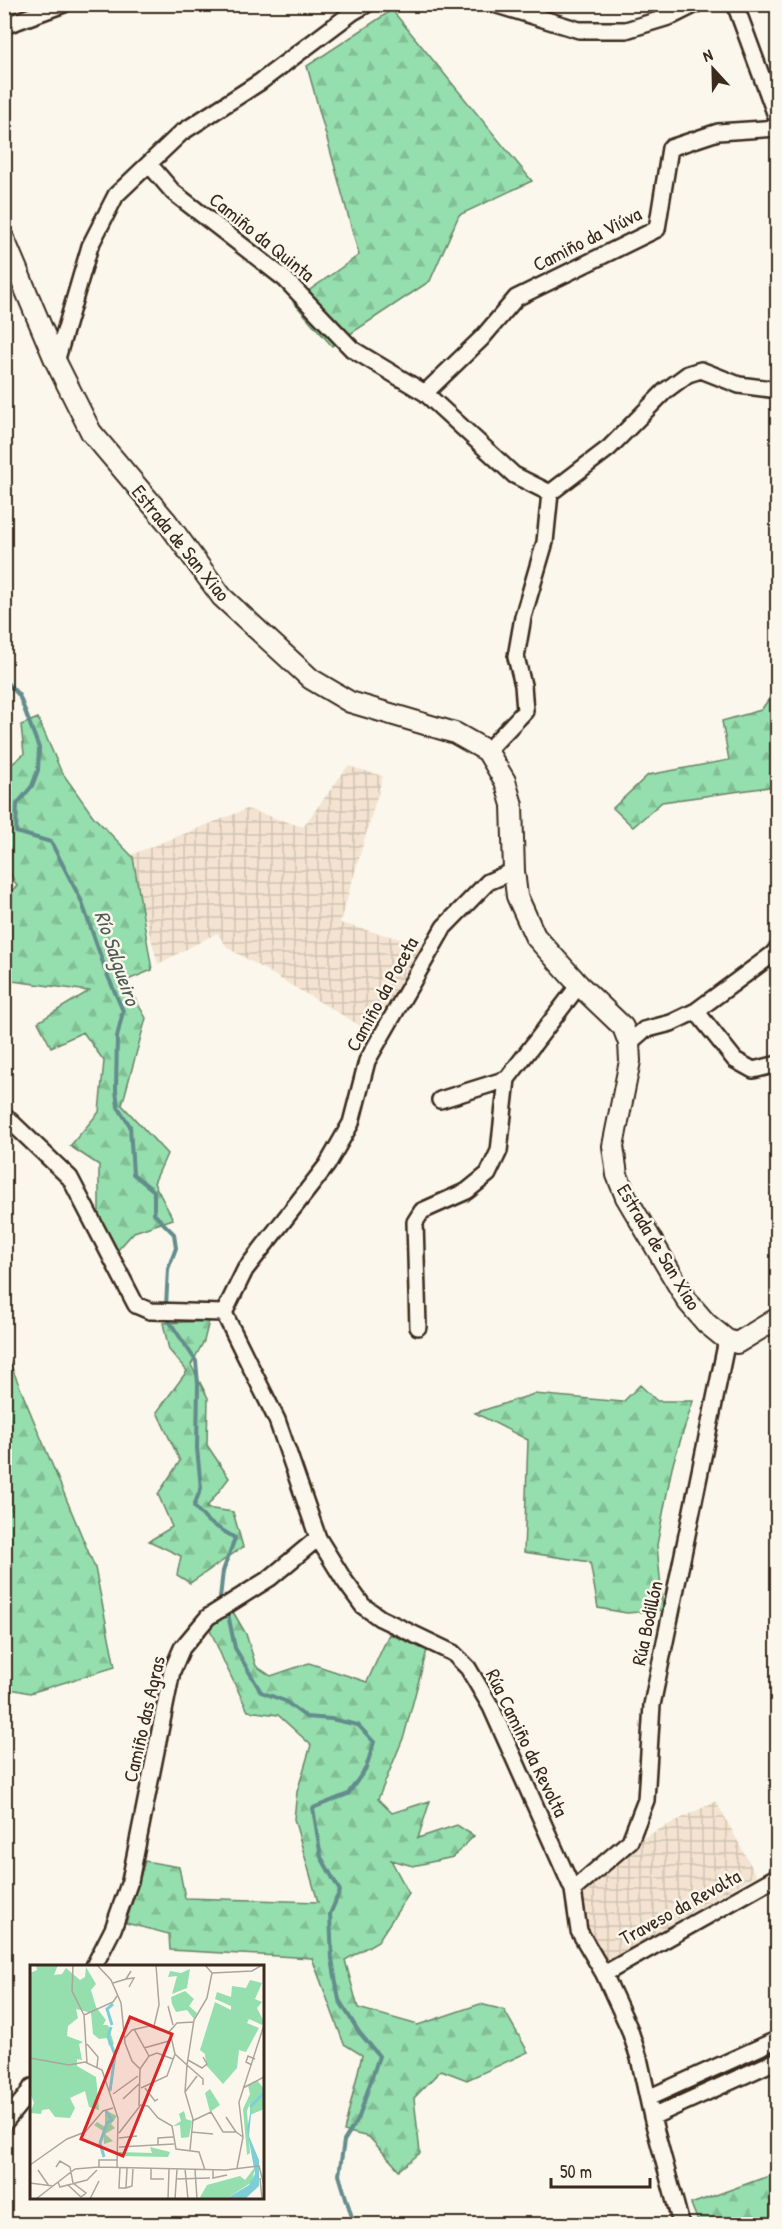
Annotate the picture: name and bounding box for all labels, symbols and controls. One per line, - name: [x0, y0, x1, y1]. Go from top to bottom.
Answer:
- north arrow: [683, 39, 743, 99]
- text: N: [699, 43, 716, 67]
- street label: Camiño da Quinta: [204, 186, 321, 288]
- street label: Camiño da Viúva: [528, 200, 646, 277]
- street label: Estrada de San Xiao: [126, 479, 237, 607]
- water label: Río Salgueiro: [88, 907, 148, 1011]
- street label: Camiño da Poceta: [339, 932, 424, 1056]
- street label: Estrada de San Xiao: [611, 1179, 708, 1315]
- street label: Rúa Bodillón: [624, 1578, 669, 1668]
- street label: Camiño das Agras: [116, 1653, 171, 1784]
- street label: Rúa Camiño da Revolta: [480, 1664, 575, 1821]
- street label: Traveso da Revolta: [614, 1862, 745, 1951]
- inset map: [30, 1965, 264, 2199]
- scale bar: [551, 2151, 650, 2189]
- text: 50 m: [560, 2159, 592, 2184]

